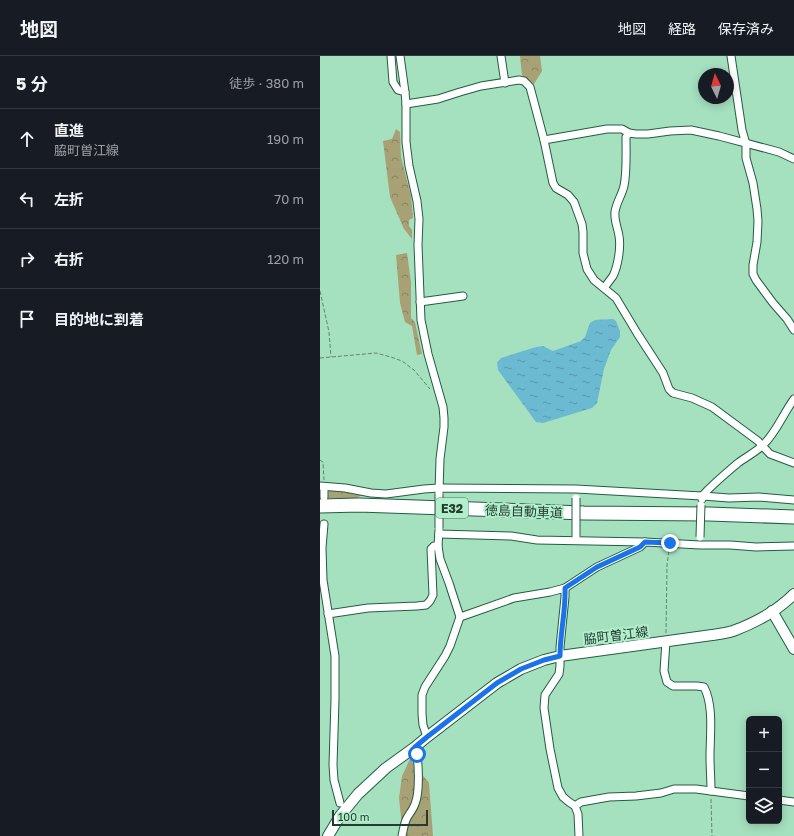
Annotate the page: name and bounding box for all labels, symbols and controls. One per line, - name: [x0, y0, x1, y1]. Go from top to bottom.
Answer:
- text: 地図: [20, 17, 58, 40]
- text: 地図: [618, 20, 646, 37]
- text: 経路: [668, 20, 696, 37]
- text: 保存済み: [718, 20, 774, 37]
- north arrow: [698, 68, 734, 104]
- text: 5 分: [16, 73, 48, 94]
- text: 徒歩 · 380 m: [229, 75, 304, 91]
- text: 直進: [54, 121, 84, 139]
- icon: ahead: [16, 128, 38, 150]
- text: 190 m: [267, 131, 304, 147]
- text: 脇町曽江線: [54, 142, 119, 158]
- icon: left: [16, 188, 38, 210]
- text: 左折: [54, 190, 84, 208]
- text: 70 m: [274, 191, 304, 207]
- icon: right: [16, 248, 38, 270]
- text: 右折: [54, 250, 84, 268]
- text: 120 m: [267, 251, 304, 267]
- icon: arrive: [16, 308, 38, 330]
- text: 目的地に到着: [54, 310, 144, 328]
- road number: E32: [436, 498, 468, 518]
- street label: 徳島自動車道: [485, 502, 563, 520]
- route end: [661, 534, 679, 552]
- street label: 脇町曽江線: [583, 623, 649, 647]
- map controls: [746, 716, 782, 824]
- button: +: [746, 716, 782, 752]
- route start: [408, 745, 426, 763]
- button: −: [746, 752, 782, 788]
- button: layers: [746, 788, 782, 824]
- scale bar: [332, 808, 428, 827]
- text: 100 m: [338, 810, 369, 823]

